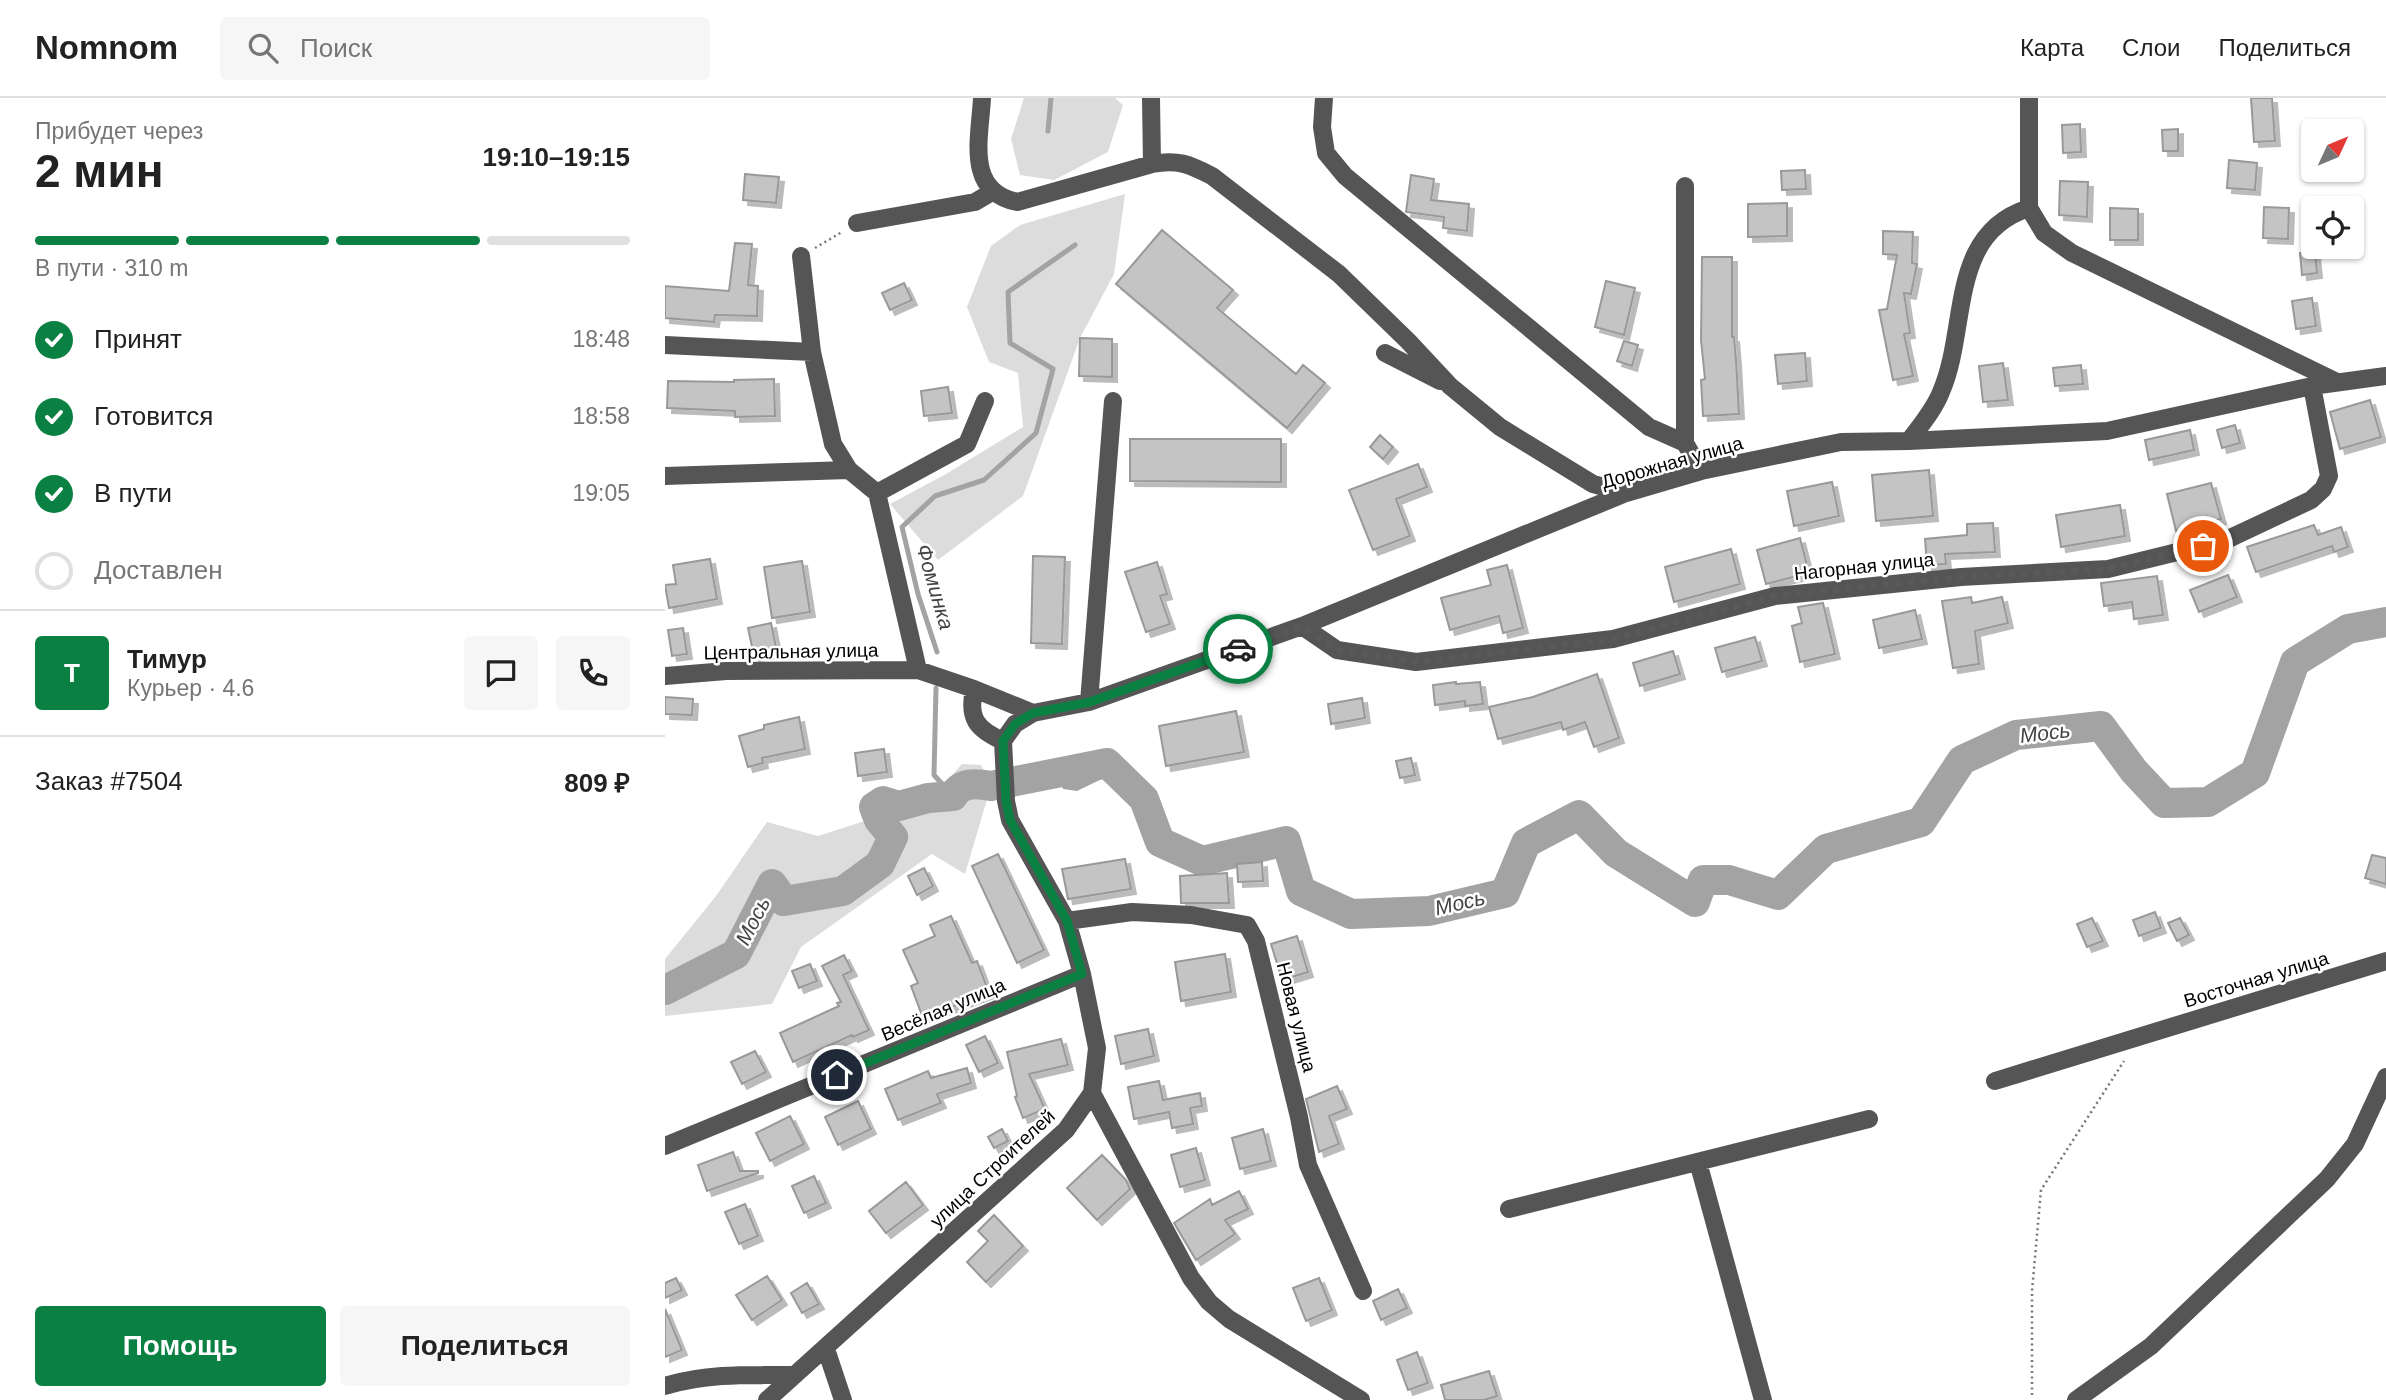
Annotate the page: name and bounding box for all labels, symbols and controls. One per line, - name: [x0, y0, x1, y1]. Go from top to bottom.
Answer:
- search box: [220, 17, 710, 80]
- text: Nomnom: [35, 29, 178, 66]
- icon: search: [244, 29, 282, 67]
- text: Поиск: [300, 33, 372, 63]
- text: Карта: [2020, 34, 2084, 61]
- text: Слои: [2122, 34, 2180, 61]
- text: Поделиться: [2218, 34, 2351, 61]
- text: Прибудет через: [35, 118, 203, 144]
- north arrow: [2301, 119, 2364, 182]
- map controls: [2301, 119, 2364, 259]
- text: 19:10–19:15: [483, 142, 630, 172]
- text: 2 мин: [35, 145, 163, 197]
- button: locate: [2301, 196, 2364, 259]
- text: В пути · 310 m: [35, 255, 188, 281]
- icon: check: [35, 321, 73, 359]
- text: Принят: [94, 324, 182, 354]
- text: 18:48: [572, 326, 630, 352]
- icon: check: [35, 398, 73, 436]
- text: Готовится: [94, 401, 213, 431]
- text: 18:58: [572, 403, 630, 429]
- street label: Дорожная улица: [1599, 432, 1746, 493]
- icon: check: [35, 475, 73, 513]
- text: В пути: [94, 478, 172, 508]
- text: 19:05: [572, 480, 630, 506]
- pin: [2173, 516, 2233, 576]
- icon: bag: [2184, 527, 2222, 565]
- water label: Фоминка: [912, 542, 959, 632]
- street label: Нагорная улица: [1793, 549, 1936, 584]
- text: Доставлен: [94, 555, 223, 585]
- courier: [1203, 614, 1273, 684]
- icon: car: [1219, 630, 1257, 668]
- button: chat: [464, 636, 538, 710]
- button: phone: [556, 636, 630, 710]
- street label: Центральная улица: [703, 639, 879, 664]
- text: Тимур: [127, 644, 207, 674]
- text: Т: [64, 658, 80, 688]
- text: Курьер · 4.6: [127, 675, 254, 701]
- water label: Мось: [2018, 718, 2072, 747]
- text: Заказ #7504: [35, 766, 183, 796]
- text: 809 ₽: [564, 768, 630, 798]
- water label: Мось: [1433, 886, 1487, 919]
- water label: Мось: [731, 893, 774, 949]
- street label: Восточная улица: [2181, 947, 2331, 1011]
- street label: Новая улица: [1273, 960, 1320, 1075]
- street label: Весёлая улица: [878, 974, 1009, 1045]
- pin: [807, 1045, 867, 1105]
- icon: home: [818, 1056, 856, 1094]
- street label: улица Строителей: [926, 1105, 1059, 1231]
- button: Помощь: [35, 1306, 326, 1386]
- button: Поделиться: [340, 1306, 630, 1386]

